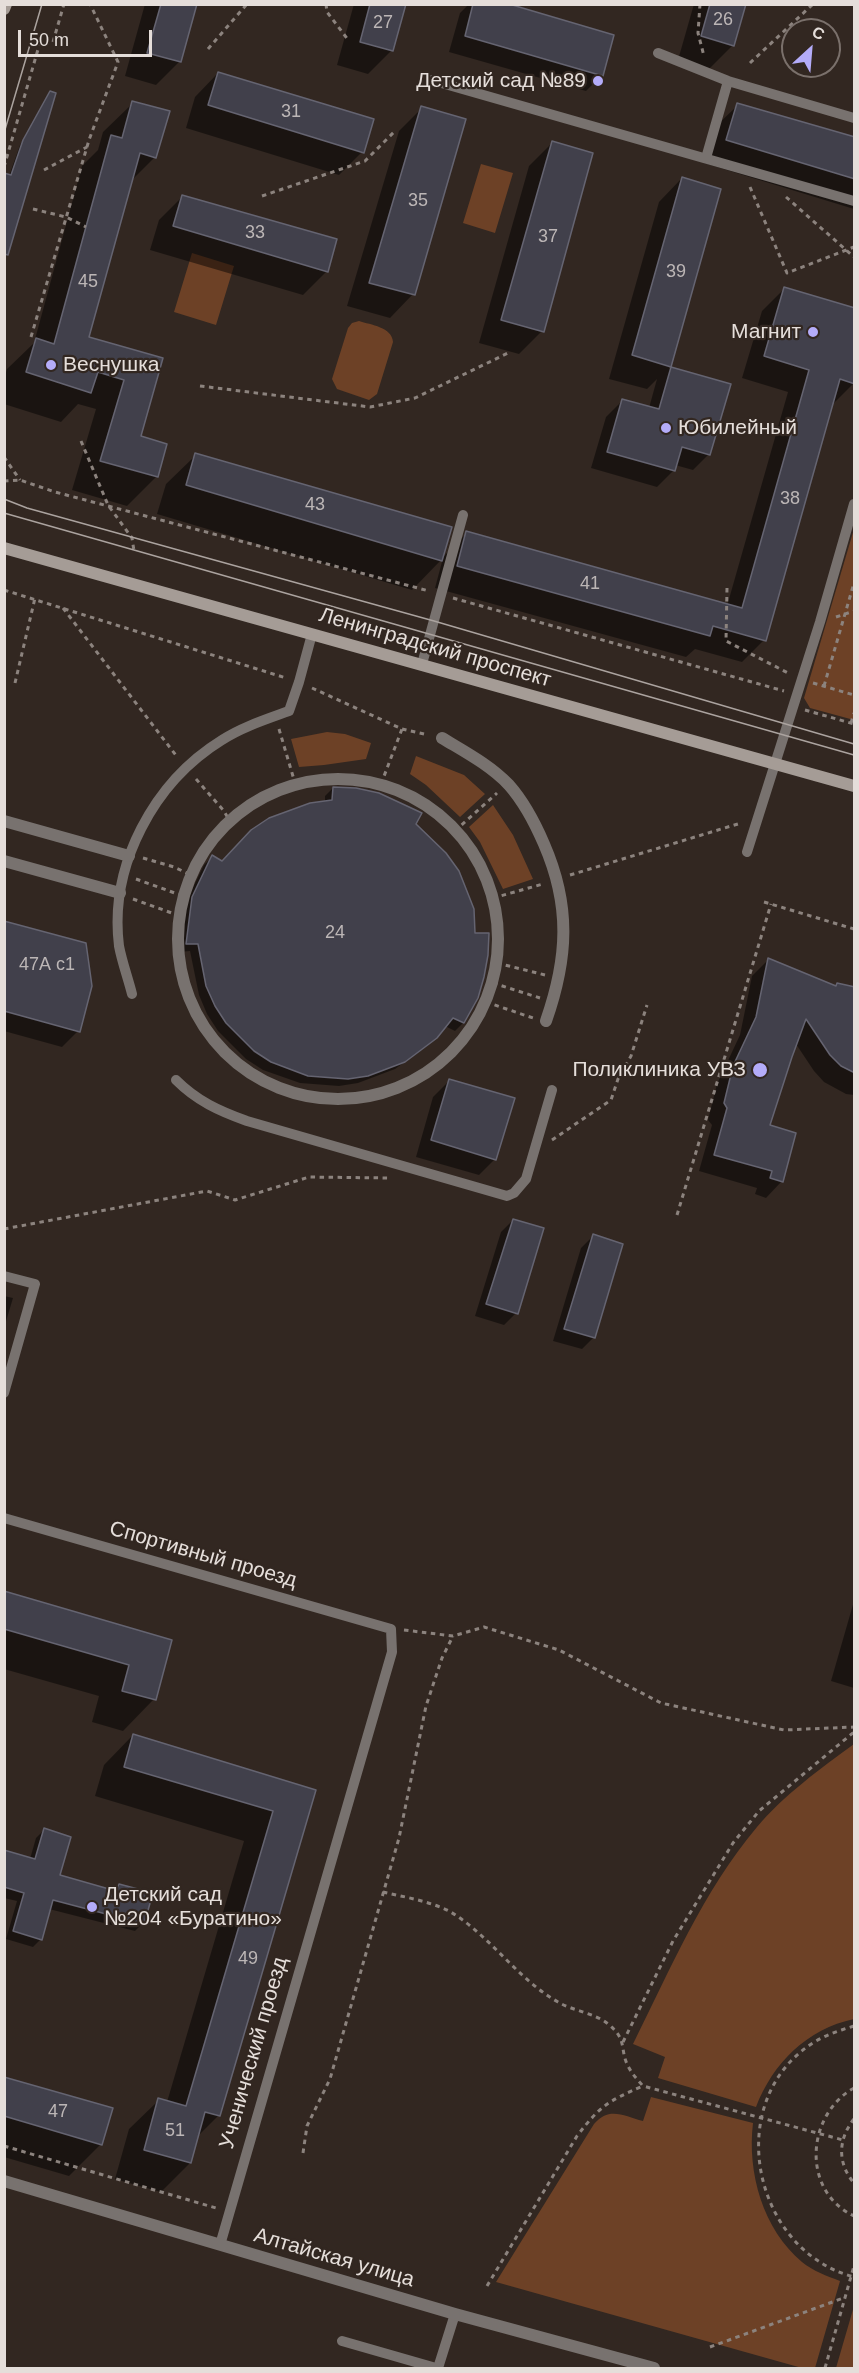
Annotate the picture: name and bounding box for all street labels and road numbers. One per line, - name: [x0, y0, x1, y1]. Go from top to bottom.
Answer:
- street label: Ленинградский проспект: [316, 603, 554, 693]
- street label: Спортивный проезд: [106, 1516, 300, 1594]
- street label: Ученический проезд: [215, 1954, 293, 2152]
- street label: Алтайская улица: [251, 2223, 417, 2293]

